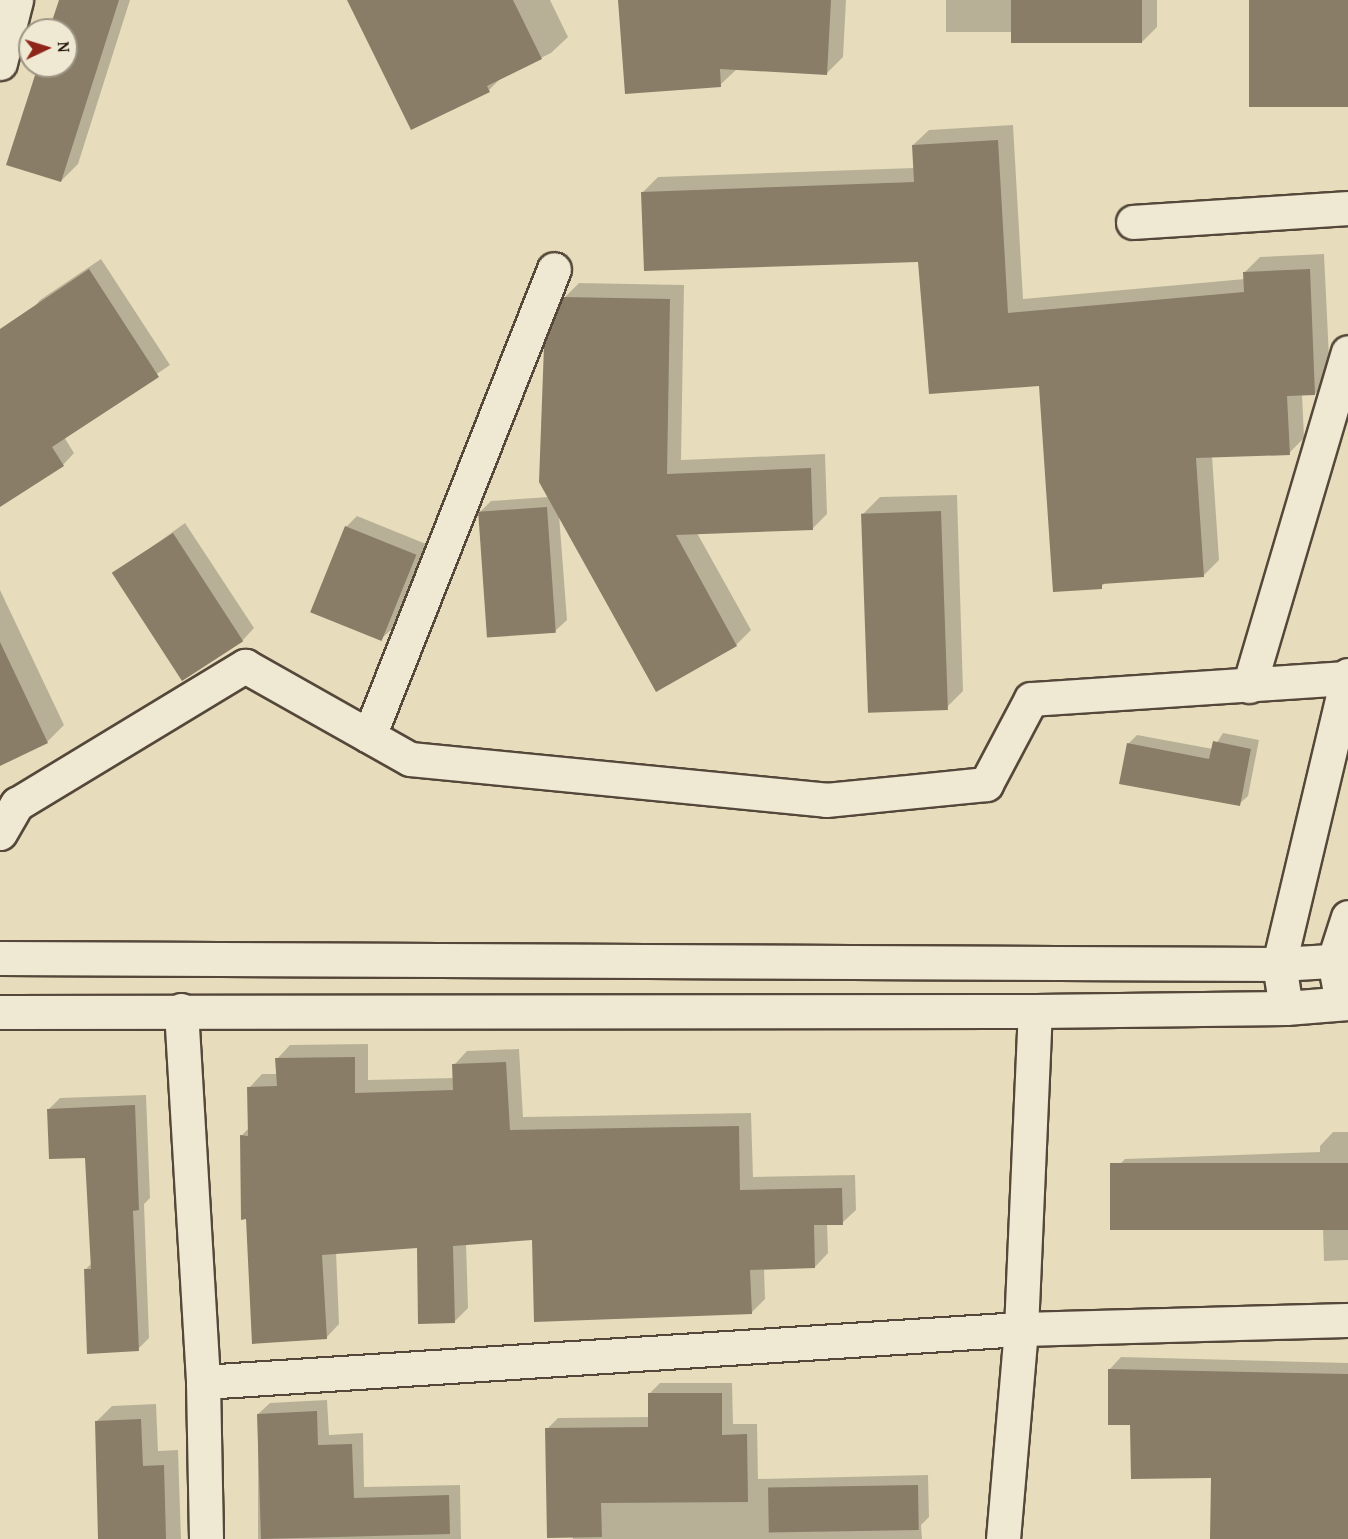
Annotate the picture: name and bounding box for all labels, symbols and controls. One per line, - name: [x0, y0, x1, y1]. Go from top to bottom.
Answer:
- north arrow: [18, 18, 78, 78]
- text: N: [52, 41, 76, 53]

